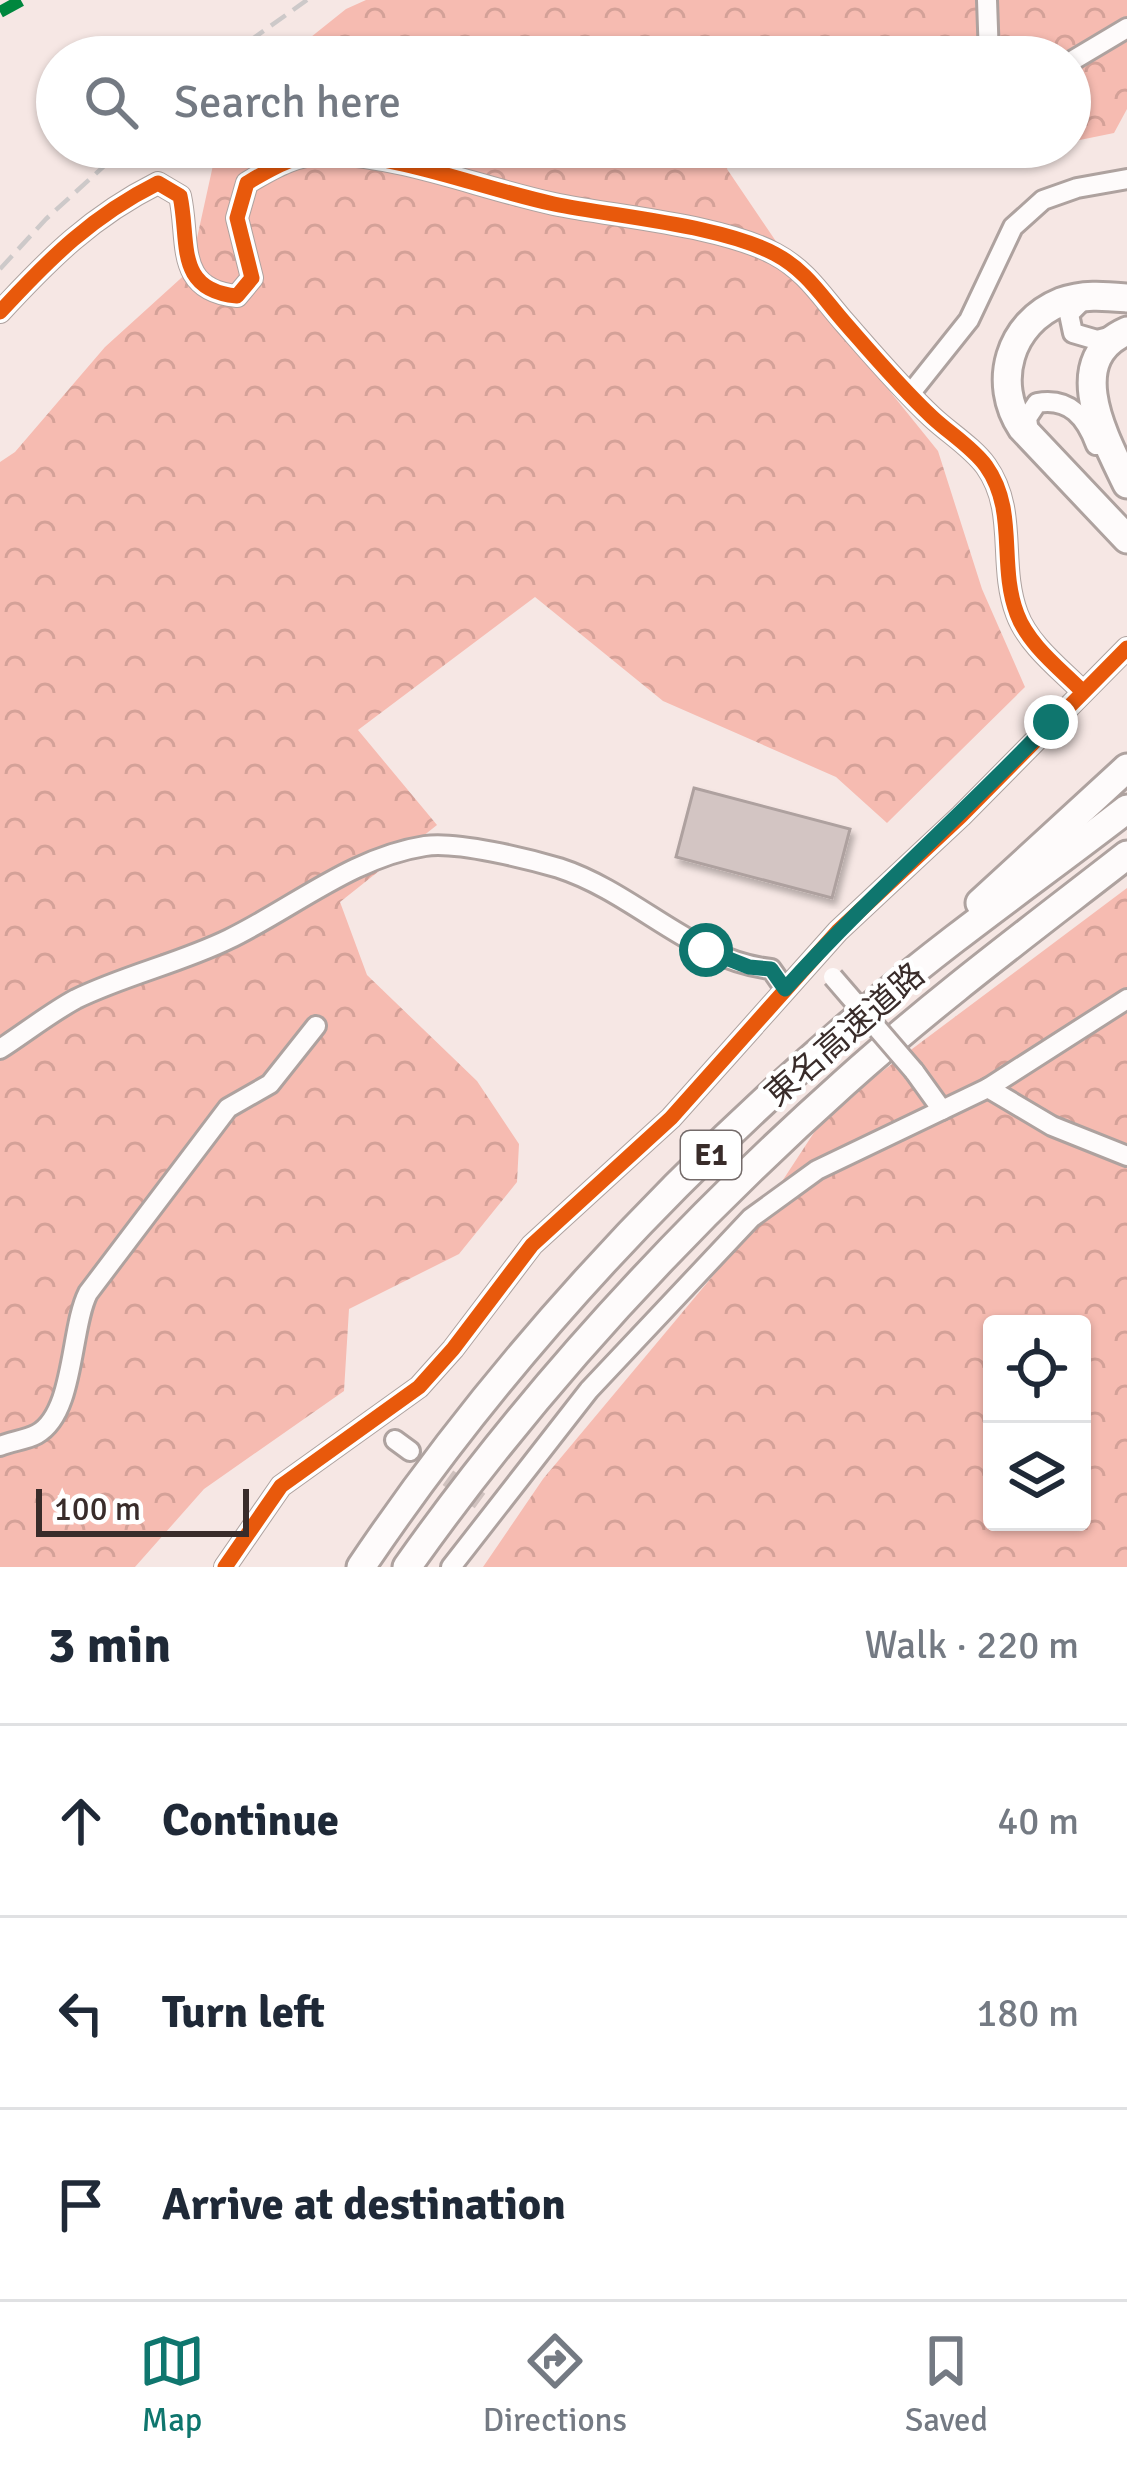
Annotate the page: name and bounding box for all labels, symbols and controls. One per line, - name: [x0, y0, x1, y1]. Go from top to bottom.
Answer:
- search box: [36, 36, 1091, 168]
- icon: search: [78, 69, 144, 135]
- text: Search here: [174, 75, 401, 130]
- route end: [1024, 695, 1078, 749]
- route start: [679, 923, 733, 977]
- street label: 東名高速道路: [757, 955, 933, 1115]
- road number: E1: [681, 1131, 741, 1179]
- map controls: [983, 1315, 1091, 1531]
- button: locate: [983, 1315, 1091, 1423]
- button: layers: [983, 1423, 1091, 1531]
- scale bar: [36, 1483, 249, 1536]
- text: 100 m: [54, 1489, 141, 1530]
- text: 3 min: [48, 1614, 171, 1677]
- text: Walk · 220 m: [865, 1621, 1079, 1669]
- icon: ahead: [48, 1788, 114, 1854]
- text: Continue: [162, 1793, 339, 1848]
- text: 40 m: [997, 1797, 1079, 1845]
- icon: left: [48, 1980, 114, 2046]
- text: Turn left: [162, 1985, 325, 2040]
- text: 180 m: [976, 1989, 1079, 2037]
- icon: arrive: [48, 2172, 114, 2238]
- text: Arrive at destination: [162, 2177, 566, 2232]
- tab: Map: [139, 2328, 205, 2441]
- tab: Directions: [483, 2328, 627, 2441]
- tab: Saved: [905, 2328, 988, 2441]

